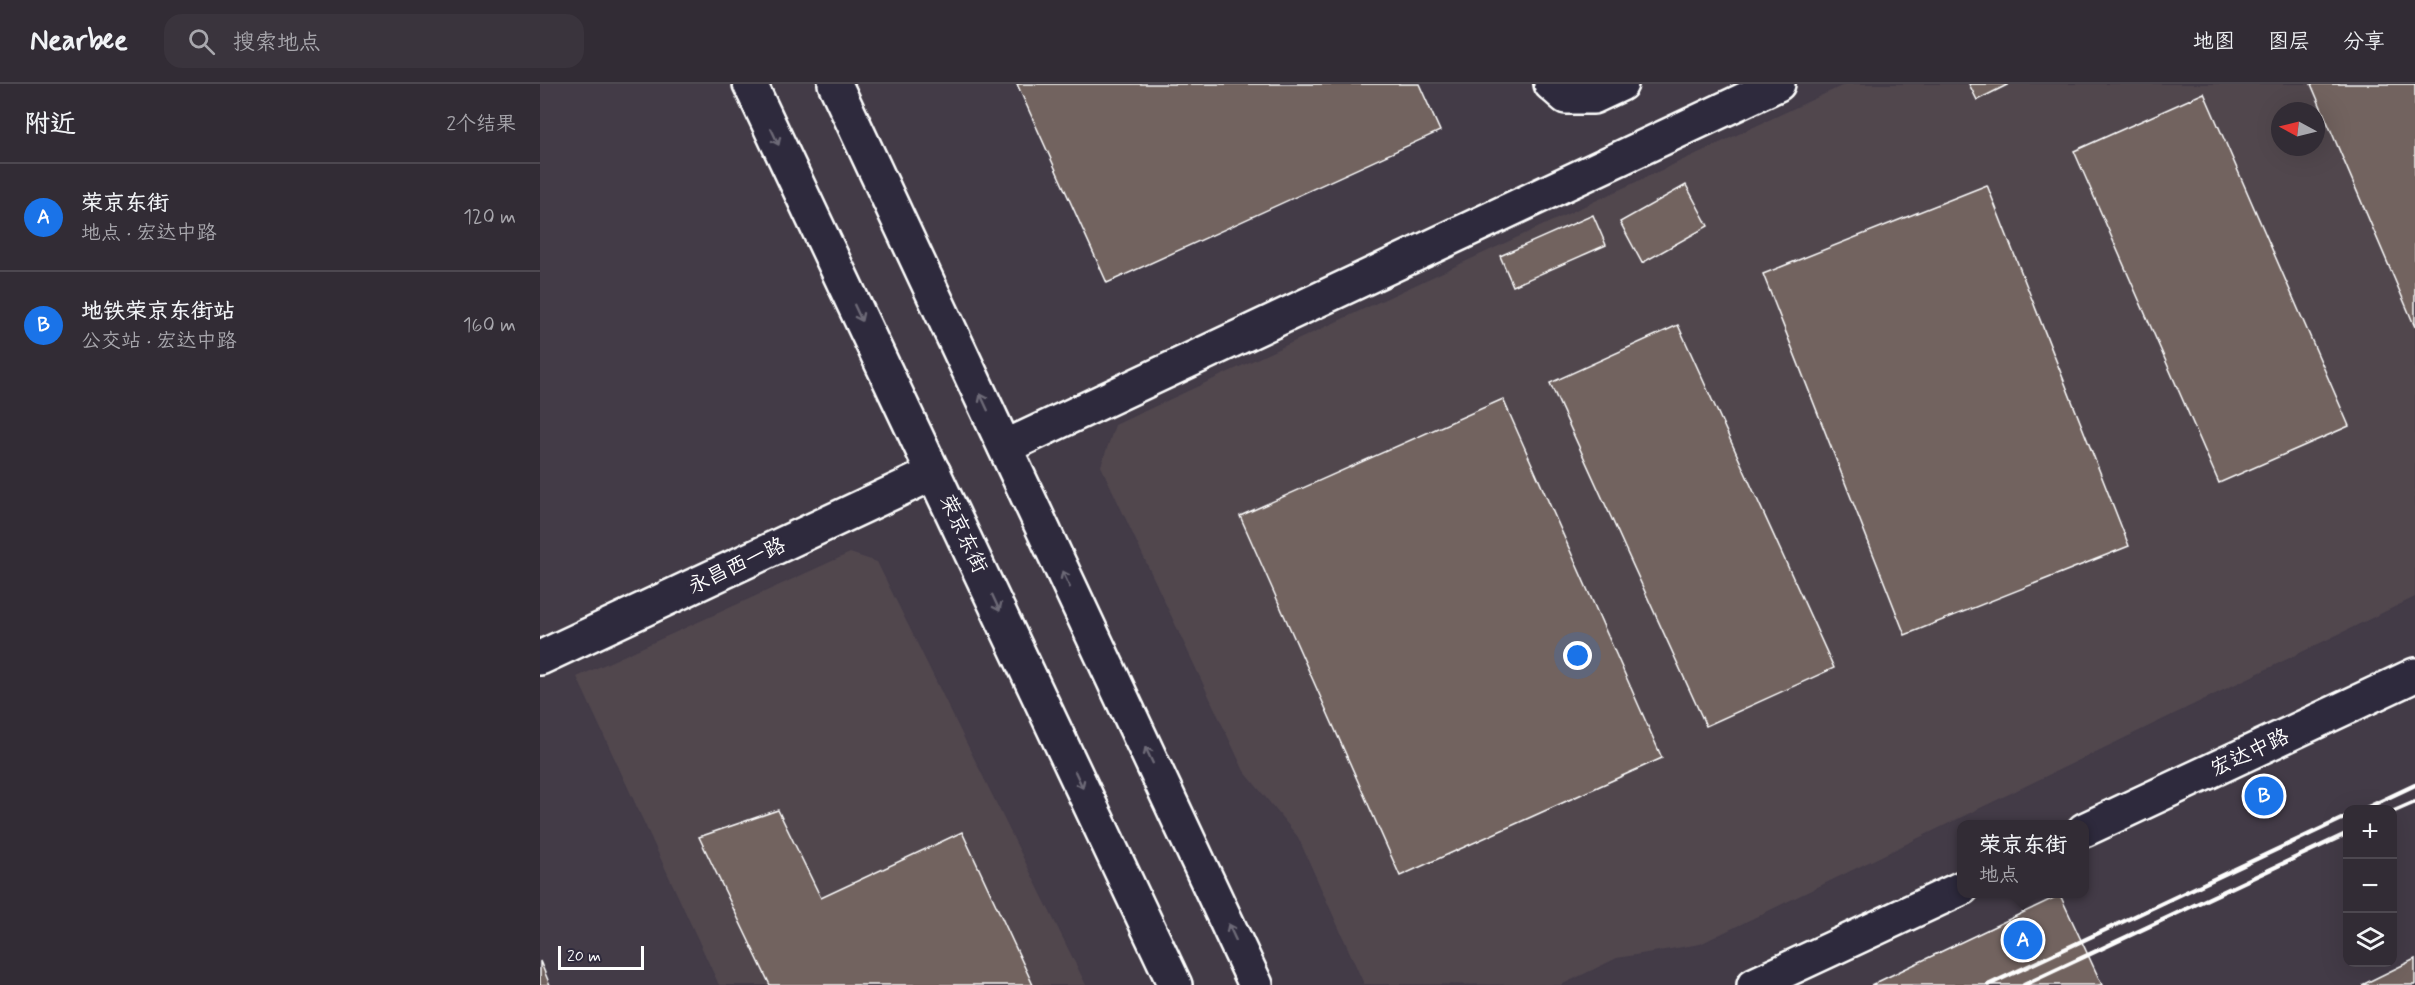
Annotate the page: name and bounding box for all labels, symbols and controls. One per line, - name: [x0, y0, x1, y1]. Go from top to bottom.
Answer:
- search box: [164, 14, 584, 68]
- text: Nearbee: [30, 23, 128, 60]
- icon: search: [185, 25, 218, 58]
- text: 地图: [2193, 28, 2235, 56]
- text: 图层: [2268, 28, 2310, 56]
- text: 分享: [2343, 28, 2385, 56]
- text: 搜索地点: [233, 29, 321, 57]
- north arrow: [2271, 102, 2325, 156]
- text: 附近: [24, 108, 76, 142]
- text: 2个结果: [446, 111, 516, 138]
- one-way arrow: [770, 127, 782, 145]
- text: 荣京东街: [81, 190, 169, 218]
- text: A: [37, 204, 50, 231]
- text: 120 m: [463, 204, 516, 231]
- text: 地点 · 宏达中路: [81, 220, 216, 247]
- text: 地铁荣京东街站: [81, 298, 235, 326]
- one-way arrow: [853, 304, 865, 322]
- text: B: [37, 312, 50, 339]
- text: 160 m: [463, 312, 516, 339]
- text: 公交站 · 宏达中路: [81, 328, 236, 355]
- one-way arrow: [977, 394, 989, 412]
- street label: 荣京东街: [933, 490, 993, 578]
- street label: 永昌西一路: [684, 531, 790, 601]
- one-way arrow: [1060, 570, 1072, 588]
- one-way arrow: [990, 594, 1002, 612]
- your location: [1563, 641, 1592, 670]
- street label: 宏达中路: [2206, 723, 2294, 783]
- one-way arrow: [1143, 747, 1154, 765]
- one-way arrow: [1073, 770, 1085, 788]
- pin: B: [2244, 774, 2284, 818]
- map controls: [2343, 805, 2397, 967]
- button: +: [2343, 805, 2397, 859]
- popup: [1957, 820, 2089, 898]
- text: 荣京东街: [1979, 832, 2067, 860]
- button: −: [2343, 859, 2397, 913]
- text: 地点: [1979, 862, 2019, 889]
- button: layers: [2343, 913, 2397, 967]
- pin: A: [2004, 918, 2042, 962]
- one-way arrow: [1225, 924, 1237, 942]
- scale bar: [558, 943, 644, 970]
- text: 20 m: [567, 946, 601, 967]

